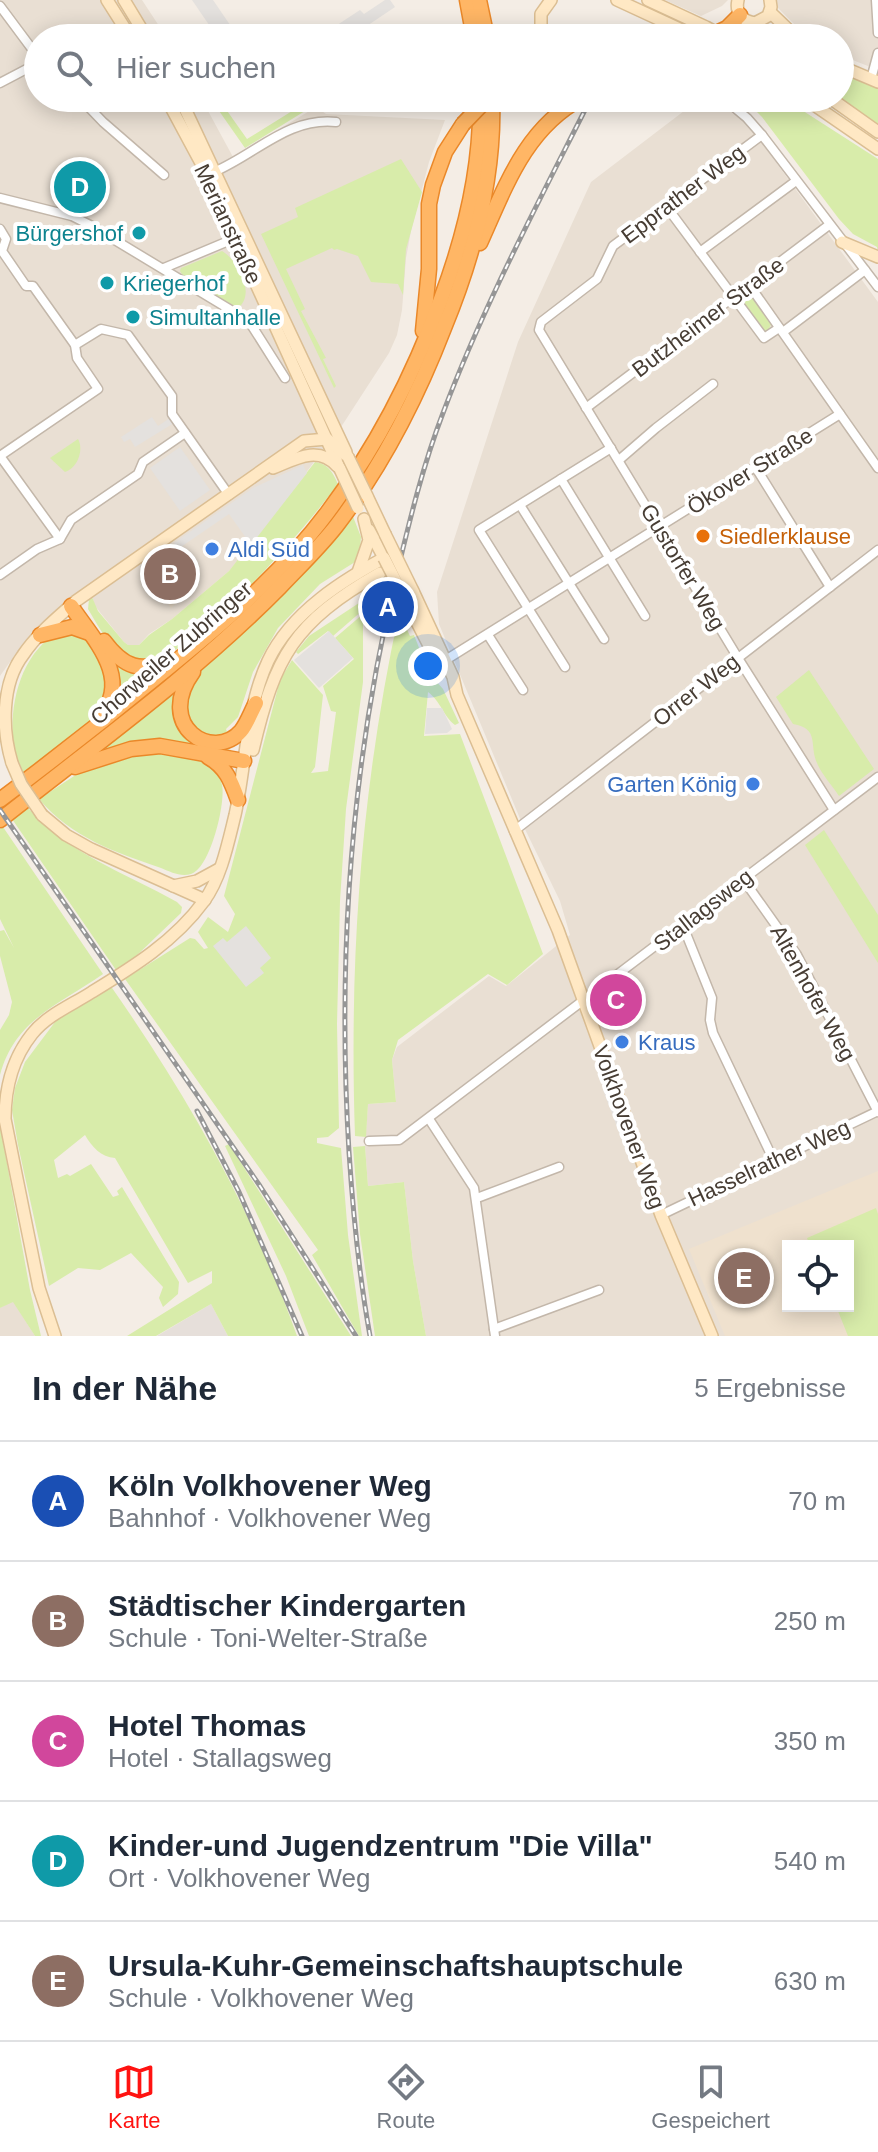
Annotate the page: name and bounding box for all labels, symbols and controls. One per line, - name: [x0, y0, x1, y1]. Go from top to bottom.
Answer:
- search box: [24, 24, 854, 112]
- icon: search: [52, 46, 96, 90]
- text: Hier suchen: [116, 51, 276, 84]
- street label: Epprather Weg: [617, 140, 749, 248]
- pin: D: [54, 157, 106, 217]
- street label: Merianstraße: [189, 160, 267, 288]
- place label: Bürgershof: [15, 221, 124, 246]
- marker: Bürgershof: [130, 224, 148, 242]
- street label: Butzheimer Straße: [627, 252, 789, 382]
- place label: Kriegerhof: [123, 271, 225, 296]
- marker: Kriegerhof: [98, 274, 116, 292]
- place label: Simultanhalle: [149, 305, 281, 330]
- marker: Simultanhalle: [124, 308, 142, 326]
- street label: Ökover Straße: [683, 422, 817, 520]
- street label: Gustorfer Weg: [636, 499, 730, 635]
- place label: Siedlerklause: [719, 524, 851, 549]
- marker: Siedlerklause: [694, 527, 712, 545]
- place label: Aldi Süd: [228, 537, 310, 562]
- marker: Aldi Süd: [203, 540, 221, 558]
- pin: B: [144, 544, 196, 604]
- street label: Chorweiler Zubringer: [85, 576, 257, 730]
- pin: A: [362, 577, 414, 637]
- your location: [408, 646, 448, 686]
- street label: Orrer Weg: [648, 649, 744, 731]
- place label: Garten König: [607, 772, 737, 797]
- marker: Garten König: [744, 775, 762, 793]
- street label: Stallagsweg: [649, 864, 757, 956]
- street label: Altenhofer Weg: [765, 921, 861, 1065]
- pin: C: [590, 970, 642, 1030]
- place label: Kraus: [638, 1030, 695, 1055]
- marker: Kraus: [613, 1033, 631, 1051]
- street label: Volkhovener Weg: [588, 1042, 670, 1212]
- street label: Hasselrather Weg: [684, 1115, 854, 1211]
- map controls: [782, 1240, 854, 1312]
- button: locate: [782, 1240, 854, 1312]
- pin: E: [718, 1248, 770, 1308]
- text: In der Nähe: [32, 1369, 217, 1407]
- text: 5 Ergebnisse: [694, 1373, 846, 1403]
- text: Köln Volkhovener Weg: [108, 1469, 432, 1502]
- text: A: [49, 1486, 67, 1516]
- text: 70 m: [788, 1486, 846, 1516]
- text: Bahnhof · Volkhovener Weg: [108, 1503, 431, 1533]
- text: Städtischer Kindergarten: [108, 1589, 466, 1622]
- text: B: [49, 1606, 67, 1636]
- text: 250 m: [774, 1606, 846, 1636]
- text: Schule · Toni-Welter-Straße: [108, 1623, 428, 1653]
- text: Hotel Thomas: [108, 1709, 306, 1742]
- text: C: [49, 1726, 67, 1756]
- text: 350 m: [774, 1726, 846, 1756]
- text: Hotel · Stallagsweg: [108, 1743, 332, 1773]
- text: Kinder-und Jugendzentrum "Die Villa": [108, 1829, 653, 1862]
- text: D: [49, 1846, 67, 1876]
- text: 540 m: [774, 1846, 846, 1876]
- text: Ort · Volkhovener Weg: [108, 1863, 371, 1893]
- text: Ursula-Kuhr-Gemeinschaftshauptschule: [108, 1949, 683, 1982]
- text: E: [49, 1966, 67, 1996]
- text: 630 m: [774, 1966, 846, 1996]
- text: Schule · Volkhovener Weg: [108, 1983, 414, 2013]
- tab: Karte: [108, 2060, 161, 2134]
- tab: Route: [377, 2060, 435, 2134]
- tab: Gespeichert: [651, 2060, 770, 2134]

